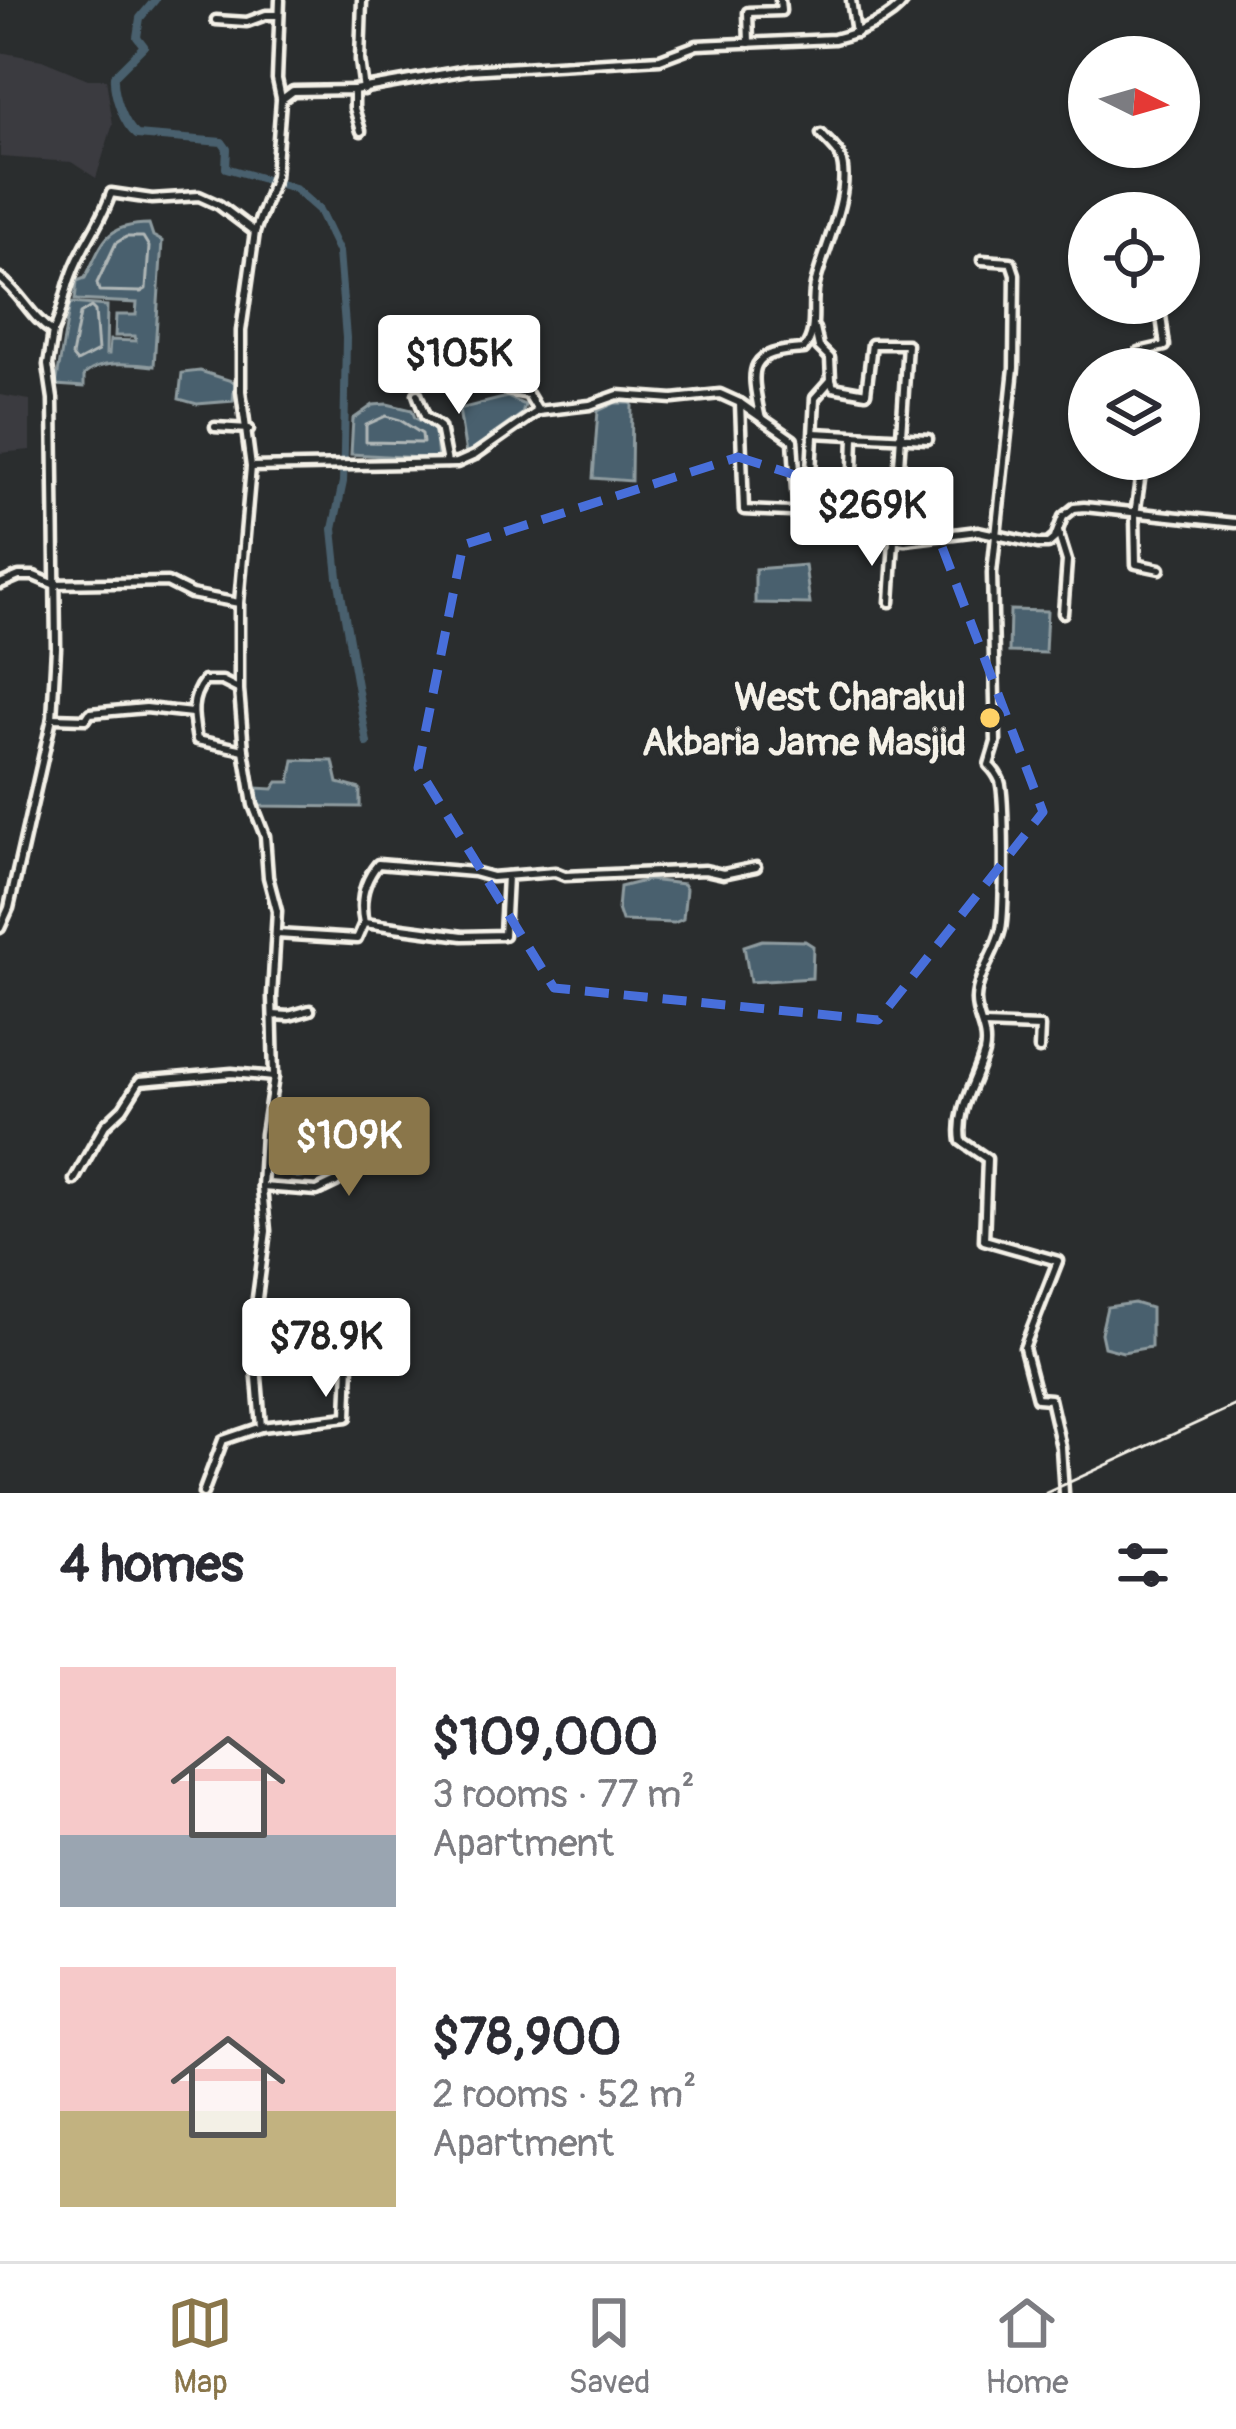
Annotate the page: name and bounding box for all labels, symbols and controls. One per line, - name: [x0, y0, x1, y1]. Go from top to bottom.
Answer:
- north arrow: [1068, 36, 1200, 168]
- map controls: [1068, 36, 1200, 480]
- button: locate: [1068, 192, 1200, 324]
- pin: $105K: [375, 315, 543, 417]
- text: $105K: [405, 329, 513, 378]
- button: layers: [1068, 348, 1200, 480]
- pin: $269K: [788, 467, 956, 569]
- text: $269K: [817, 481, 927, 530]
- place label: West Charakul Akbaria Jame Masjid: [642, 673, 966, 767]
- marker: West Charakul Akbaria Jame Masjid: [977, 705, 1003, 731]
- pin: $109K: [265, 1097, 433, 1199]
- text: $109K: [296, 1111, 402, 1160]
- pin: $78.9K: [228, 1298, 424, 1400]
- text: $78.9K: [269, 1312, 383, 1361]
- icon: filters: [1110, 1532, 1176, 1598]
- text: 4 homes: [60, 1533, 244, 1597]
- text: $109,000: [432, 1706, 658, 1770]
- icon: home: [156, 1715, 300, 1859]
- text: 3 rooms · 77 m²: [432, 1770, 695, 1819]
- text: Apartment: [432, 1819, 614, 1868]
- text: $78,900: [432, 2006, 621, 2070]
- icon: home: [156, 2015, 300, 2159]
- text: 2 rooms · 52 m²: [432, 2070, 697, 2119]
- text: Apartment: [432, 2119, 614, 2168]
- tab: Map: [167, 2290, 233, 2403]
- tab: Saved: [568, 2290, 650, 2403]
- tab: Home: [985, 2290, 1069, 2403]

